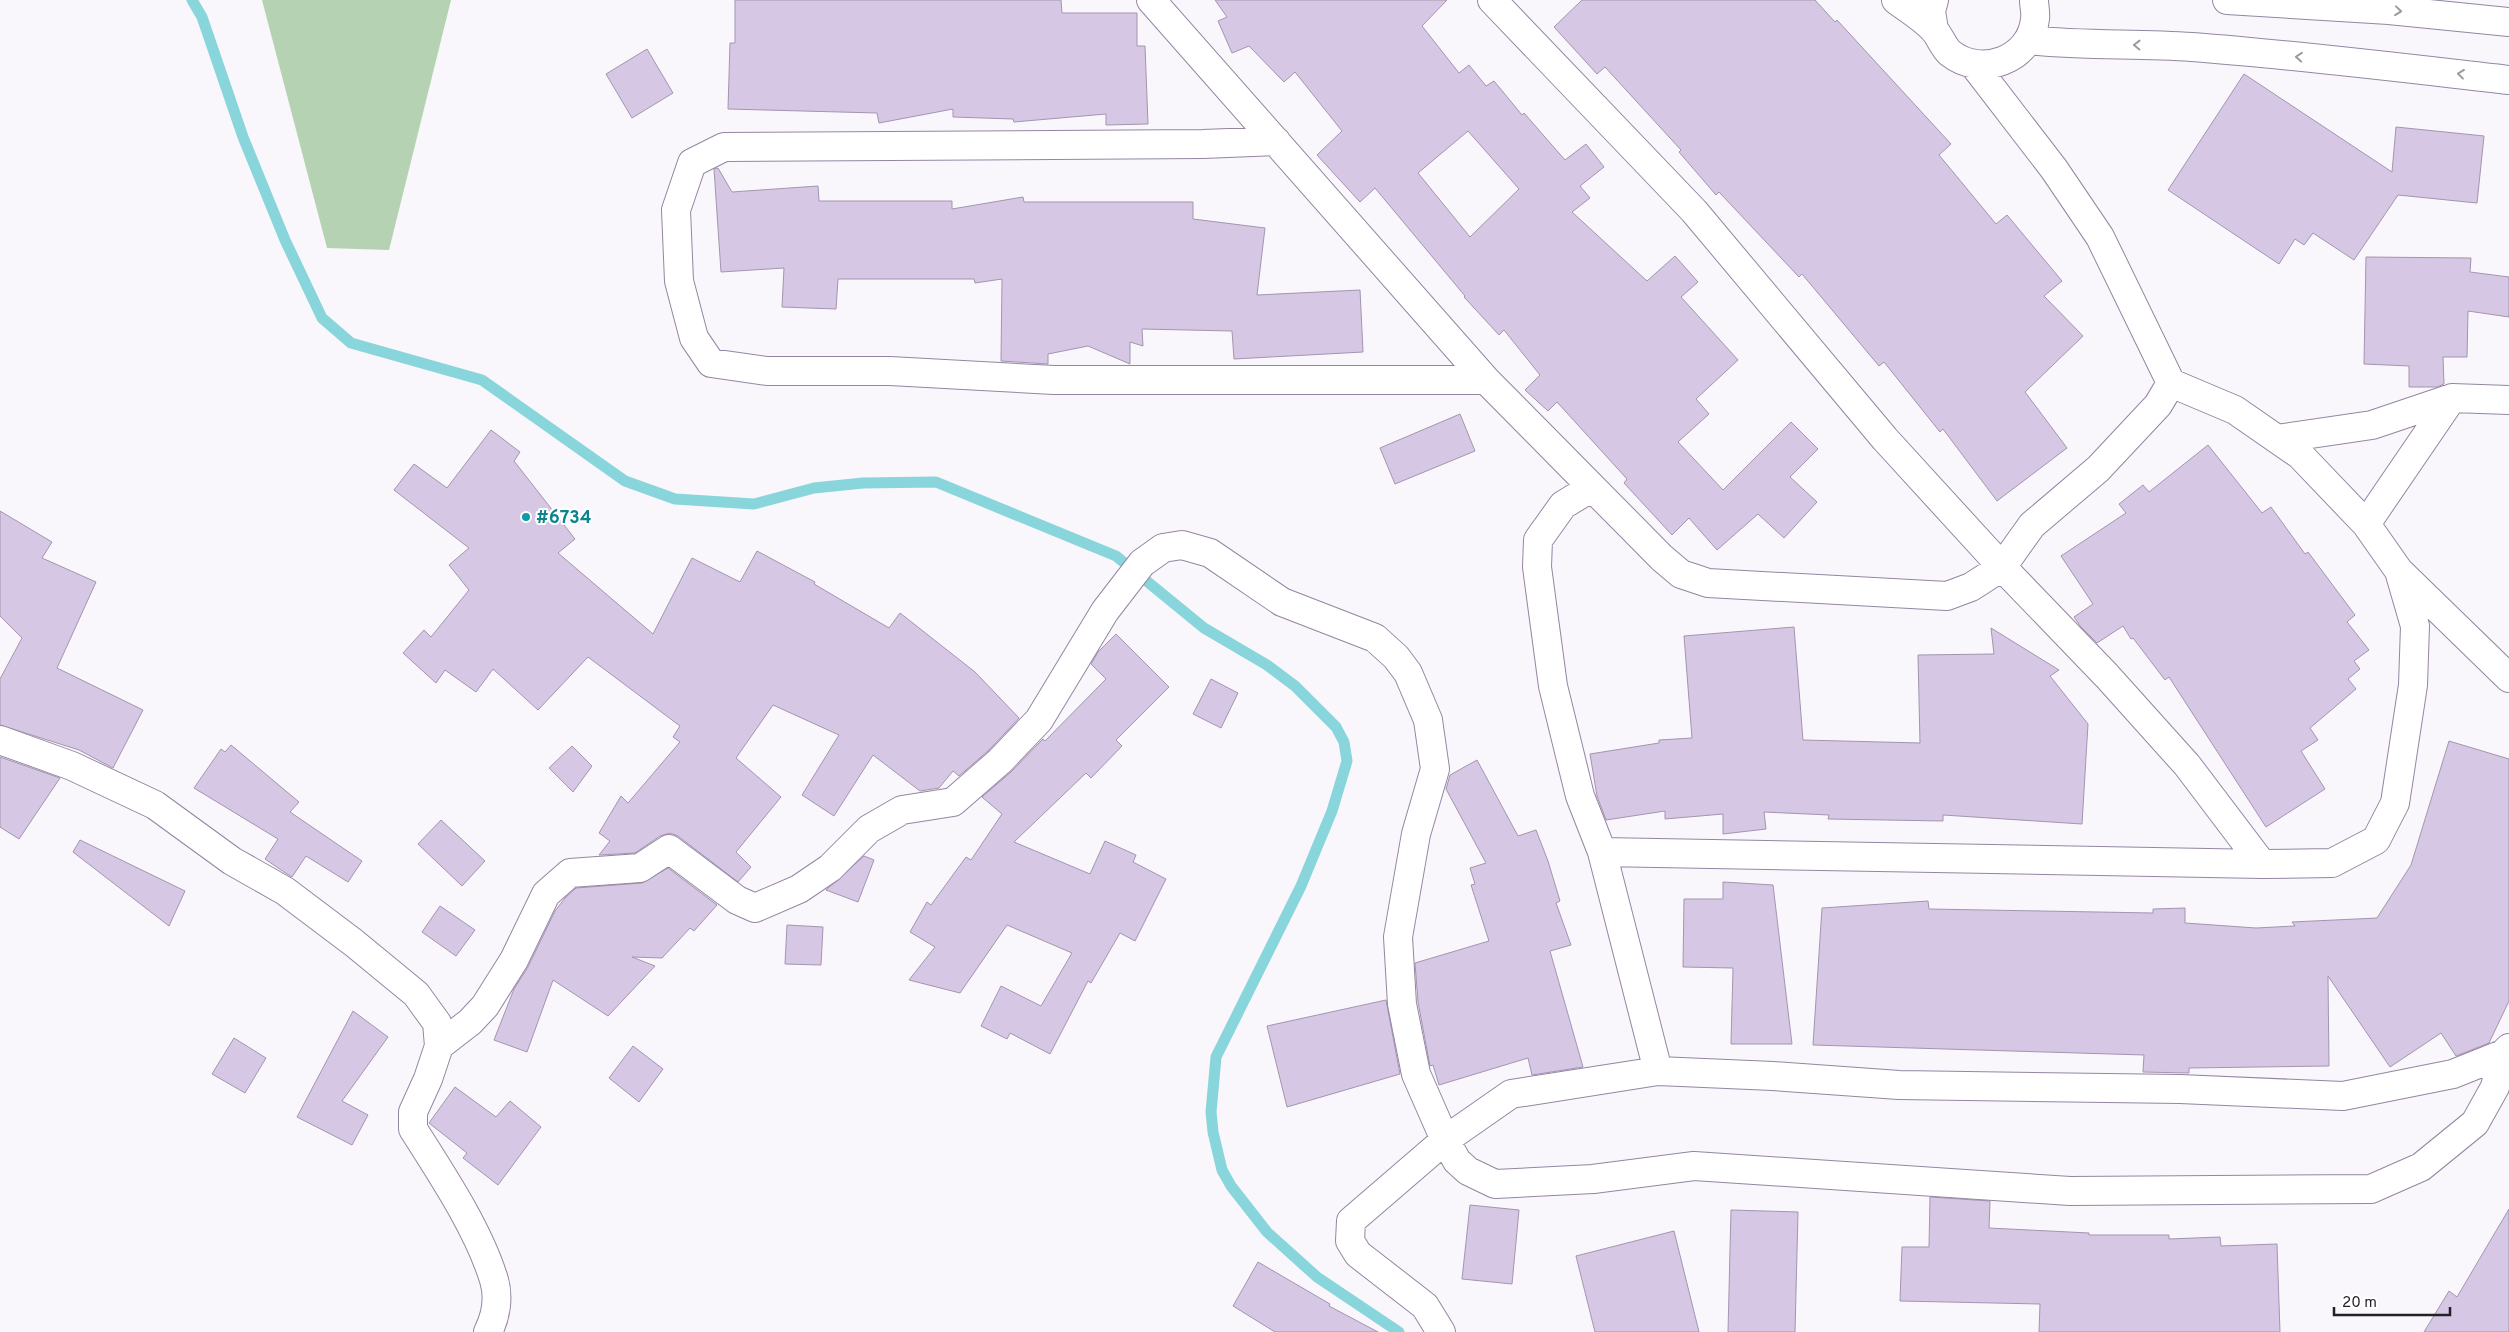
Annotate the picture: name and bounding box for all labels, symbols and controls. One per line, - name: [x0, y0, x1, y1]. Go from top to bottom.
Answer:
- one-way arrow: [2394, 5, 2402, 16]
- one-way arrow: [2133, 40, 2141, 51]
- one-way arrow: [2295, 51, 2303, 62]
- one-way arrow: [2456, 69, 2464, 80]
- place label: #6734: [536, 507, 591, 530]
- marker: #6734: [520, 511, 532, 523]
- scale bar: [2334, 1284, 2450, 1316]
- text: 20 m: [2342, 1294, 2377, 1313]

